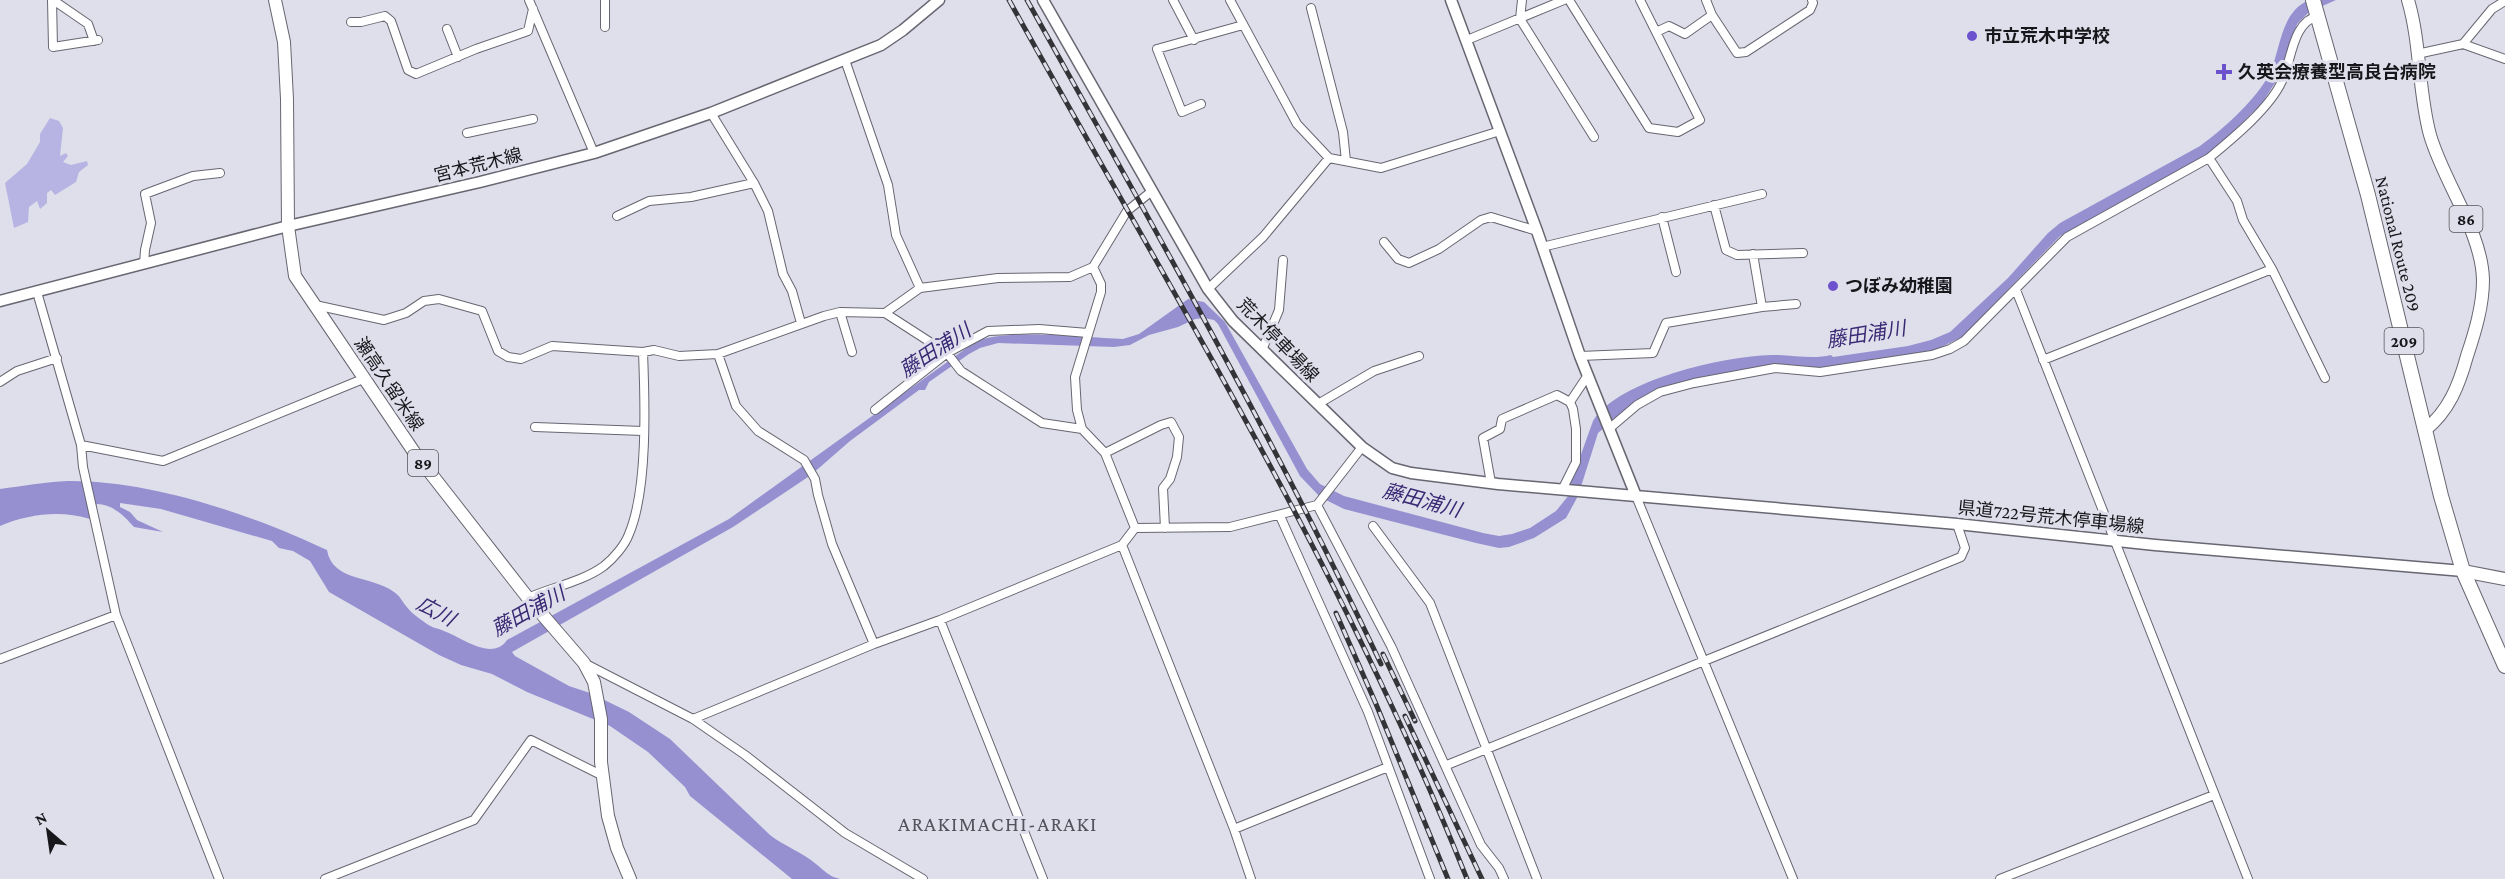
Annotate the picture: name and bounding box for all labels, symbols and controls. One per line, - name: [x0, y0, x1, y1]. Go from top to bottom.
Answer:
- place label: 市立荒木中学校: [1984, 26, 2110, 46]
- marker: 市立荒木中学校: [1965, 29, 1979, 43]
- place label: 久英会療養型高良台病院: [2238, 62, 2436, 82]
- marker: 久英会療養型高良台病院: [2215, 63, 2233, 81]
- street label: 宮本荒木線: [432, 144, 524, 186]
- street label: National Route 209: [2371, 174, 2425, 314]
- road number: 86: [2450, 206, 2482, 232]
- place label: つぼみ幼稚園: [1845, 276, 1953, 296]
- marker: つぼみ幼稚園: [1826, 279, 1840, 293]
- street label: 荒木停車場線: [1233, 294, 1323, 386]
- water label: 藤田浦川: [1825, 317, 1909, 351]
- water label: 藤田浦川: [895, 318, 976, 381]
- road number: 209: [2384, 328, 2424, 354]
- street label: 瀬高久留米線: [351, 334, 427, 434]
- road number: 89: [408, 450, 438, 476]
- water label: 藤田浦川: [1381, 479, 1465, 521]
- street label: 県道722号荒木停車場線: [1957, 497, 2145, 537]
- water label: 藤田浦川: [488, 581, 570, 640]
- water label: 広川: [413, 592, 461, 631]
- north arrow: [18, 801, 78, 861]
- text: N: [32, 808, 50, 828]
- district label: ARAKIMACHI-ARAKI: [898, 812, 1098, 836]

